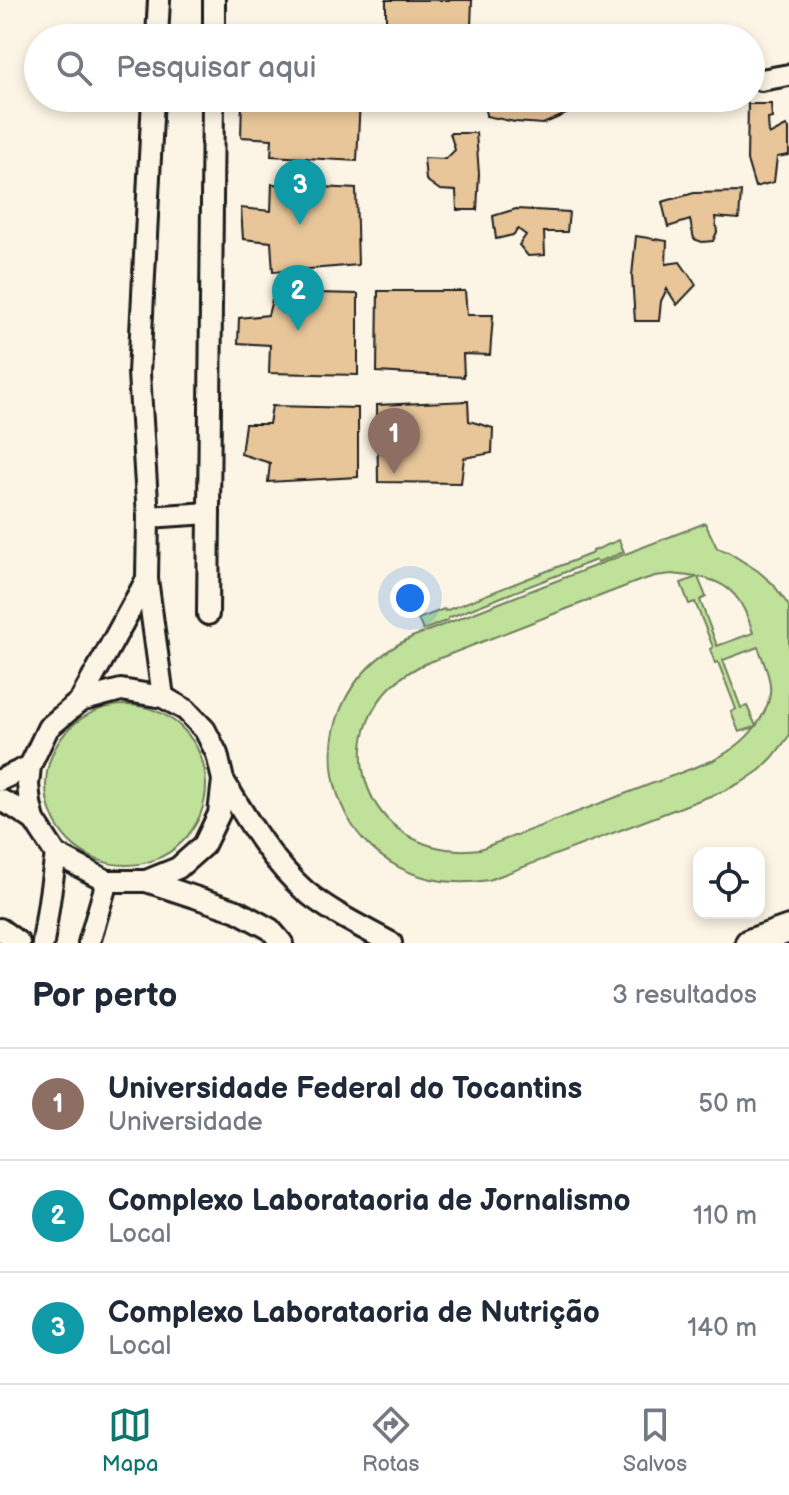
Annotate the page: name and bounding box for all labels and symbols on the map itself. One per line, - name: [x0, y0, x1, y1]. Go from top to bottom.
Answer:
- pin: 3: [274, 159, 326, 225]
- pin: 2: [272, 265, 324, 331]
- pin: 1: [368, 408, 420, 474]
- your location: [390, 578, 430, 618]

